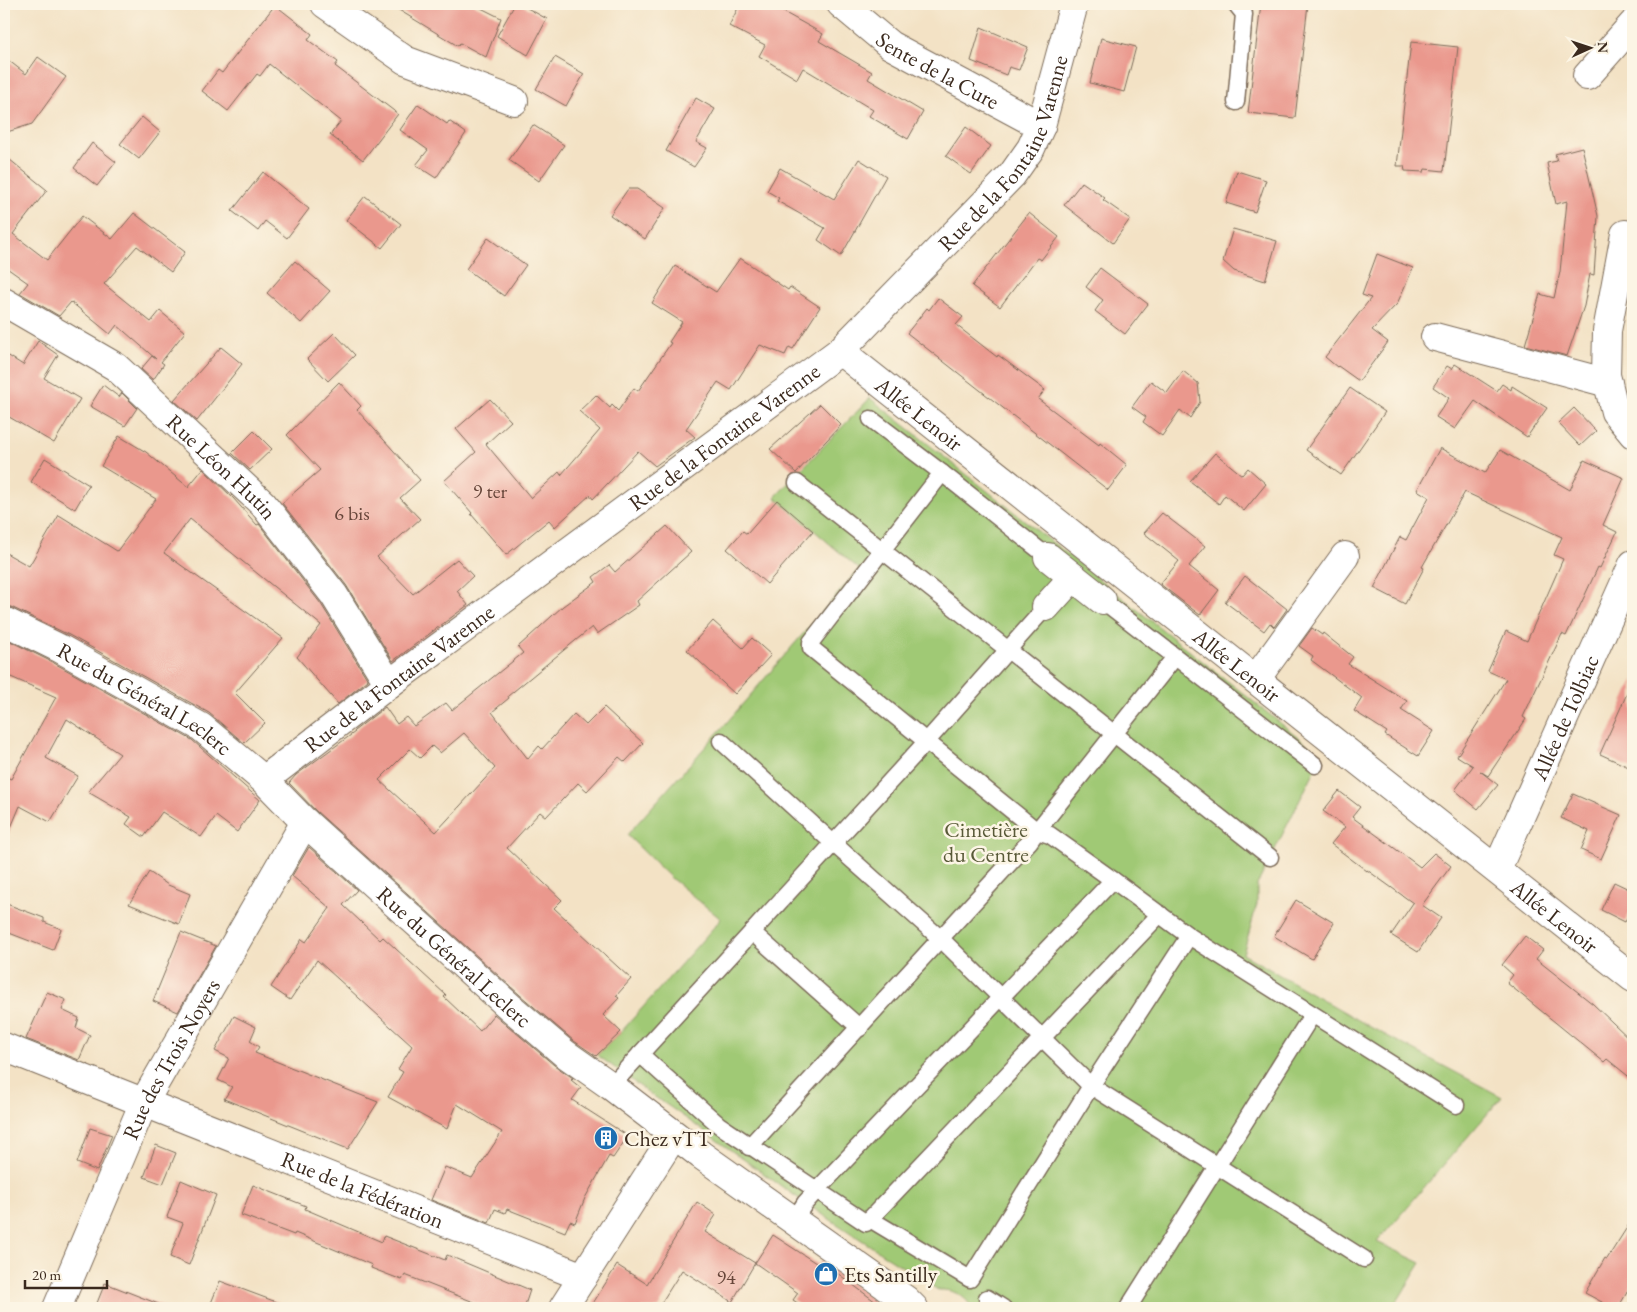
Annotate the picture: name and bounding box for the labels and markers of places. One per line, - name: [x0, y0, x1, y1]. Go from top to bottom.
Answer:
- place label: Chez vTT: [624, 1124, 712, 1153]
- building icon: Chez vTT: [593, 1125, 619, 1151]
- place label: Ets Santilly: [844, 1260, 938, 1289]
- shop icon: Ets Santilly: [813, 1261, 839, 1287]

